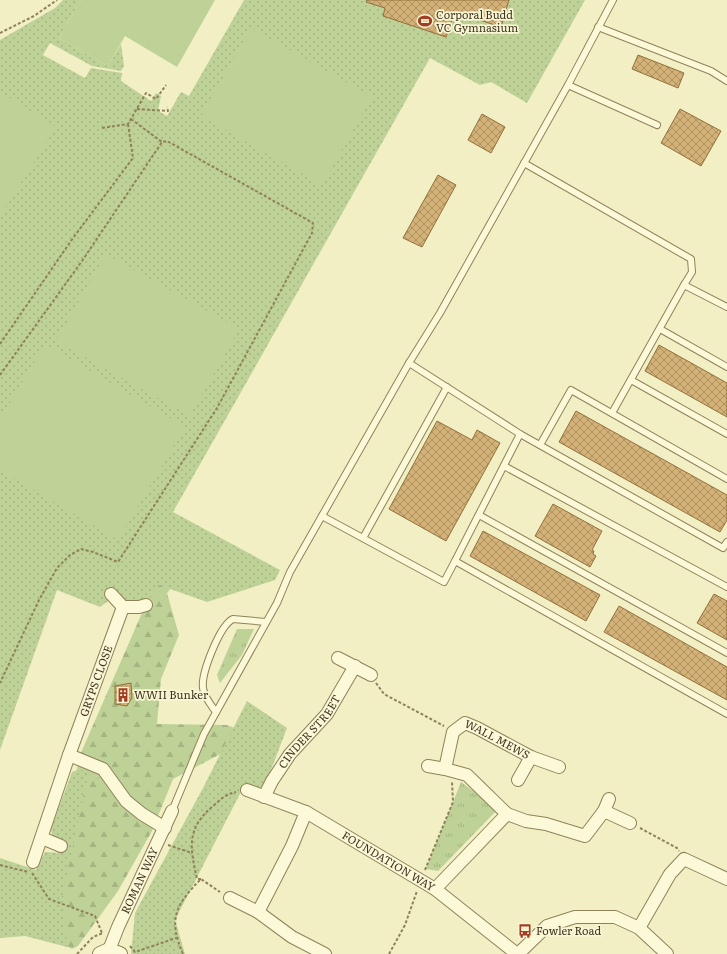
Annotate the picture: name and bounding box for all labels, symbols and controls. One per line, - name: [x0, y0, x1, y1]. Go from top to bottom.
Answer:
- place label: Corporal Budd VC Gymnasium: [436, 6, 518, 35]
- sports icon: Corporal Budd VC Gymnasium: [417, 13, 433, 29]
- street label: GRYPS CLOSE: [75, 643, 115, 719]
- place label: WWII Bunker: [134, 686, 209, 702]
- building icon: WWII Bunker: [115, 687, 131, 703]
- street label: CINDER STREET: [274, 691, 344, 771]
- street label: WALL MEWS: [463, 715, 533, 762]
- street label: FOUNDATION WAY: [339, 826, 439, 894]
- street label: ROMAN WAY: [116, 844, 161, 916]
- place label: Fowler Road: [536, 922, 601, 938]
- bus stop icon: Fowler Road: [517, 923, 533, 939]

